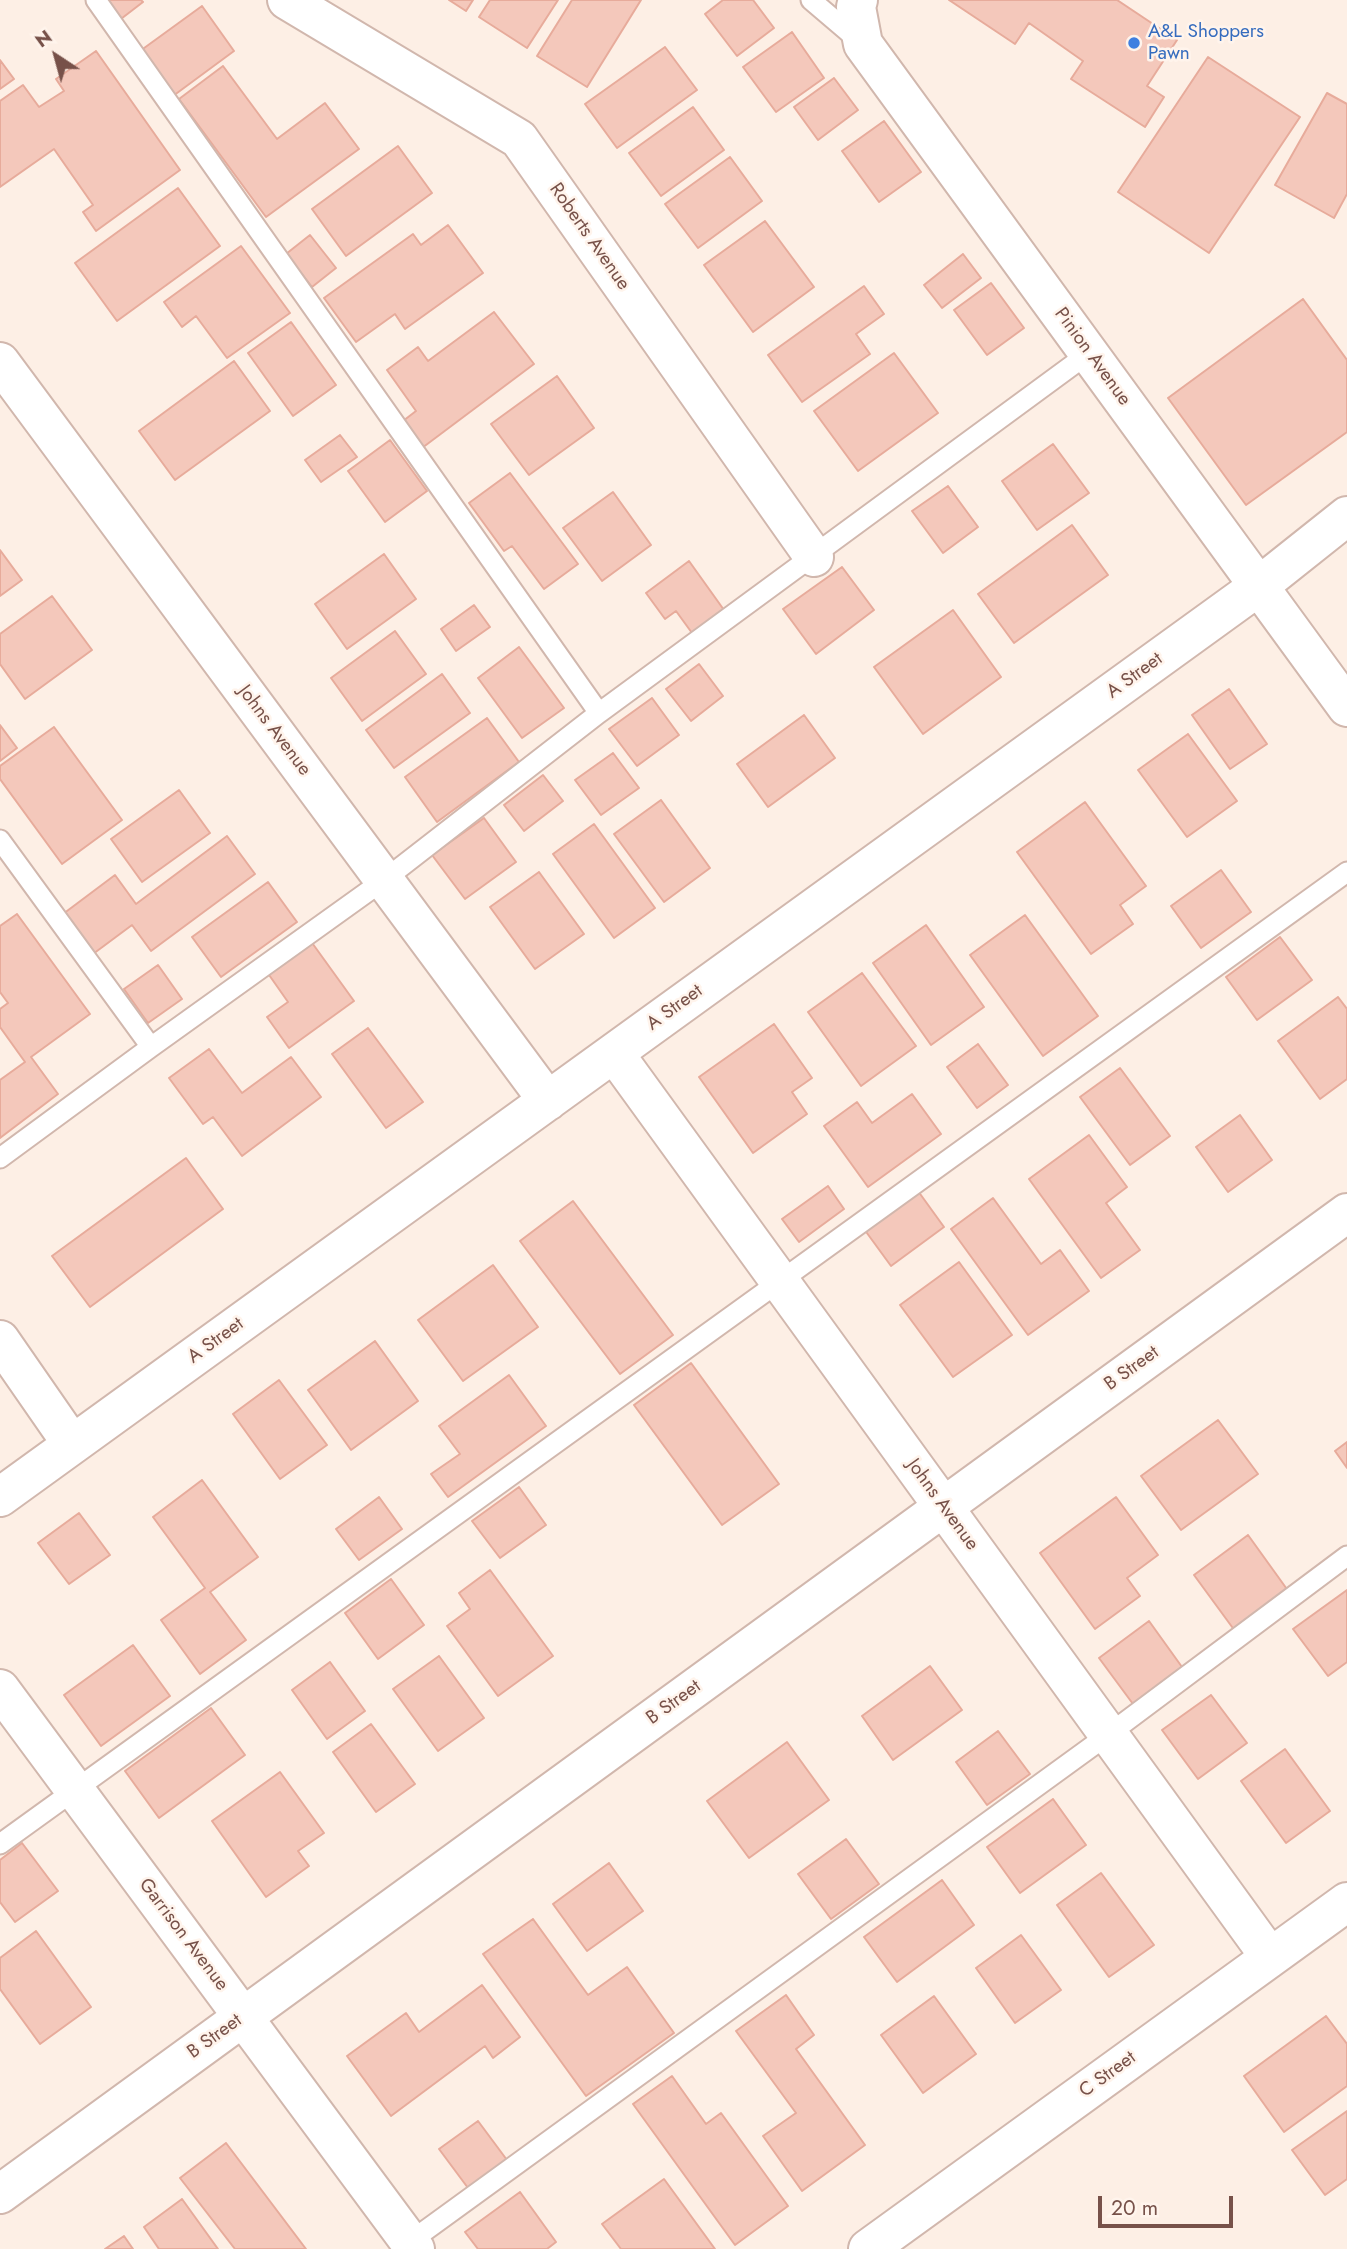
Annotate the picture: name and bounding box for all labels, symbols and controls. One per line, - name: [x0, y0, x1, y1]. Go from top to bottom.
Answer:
- north arrow: [21, 21, 91, 91]
- place label: A&L Shoppers Pawn: [1148, 21, 1264, 65]
- text: N: [29, 23, 57, 54]
- marker: A&L Shoppers Pawn: [1126, 35, 1142, 51]
- street label: Roberts Avenue: [544, 179, 634, 295]
- street label: Pinion Avenue: [1049, 304, 1135, 410]
- street label: A Street: [1103, 648, 1167, 704]
- street label: Johns Avenue: [233, 681, 315, 781]
- street label: A Street: [643, 980, 707, 1036]
- street label: A Street: [184, 1313, 248, 1369]
- street label: B Street: [1100, 1342, 1164, 1396]
- street label: Johns Avenue: [901, 1455, 983, 1555]
- street label: B Street: [642, 1676, 706, 1730]
- street label: Garrison Avenue: [133, 1874, 233, 1996]
- street label: B Street: [183, 2010, 247, 2064]
- street label: C Street: [1075, 2047, 1141, 2103]
- scale bar: [1102, 2182, 1237, 2226]
- text: 20 m: [1111, 2193, 1158, 2223]

